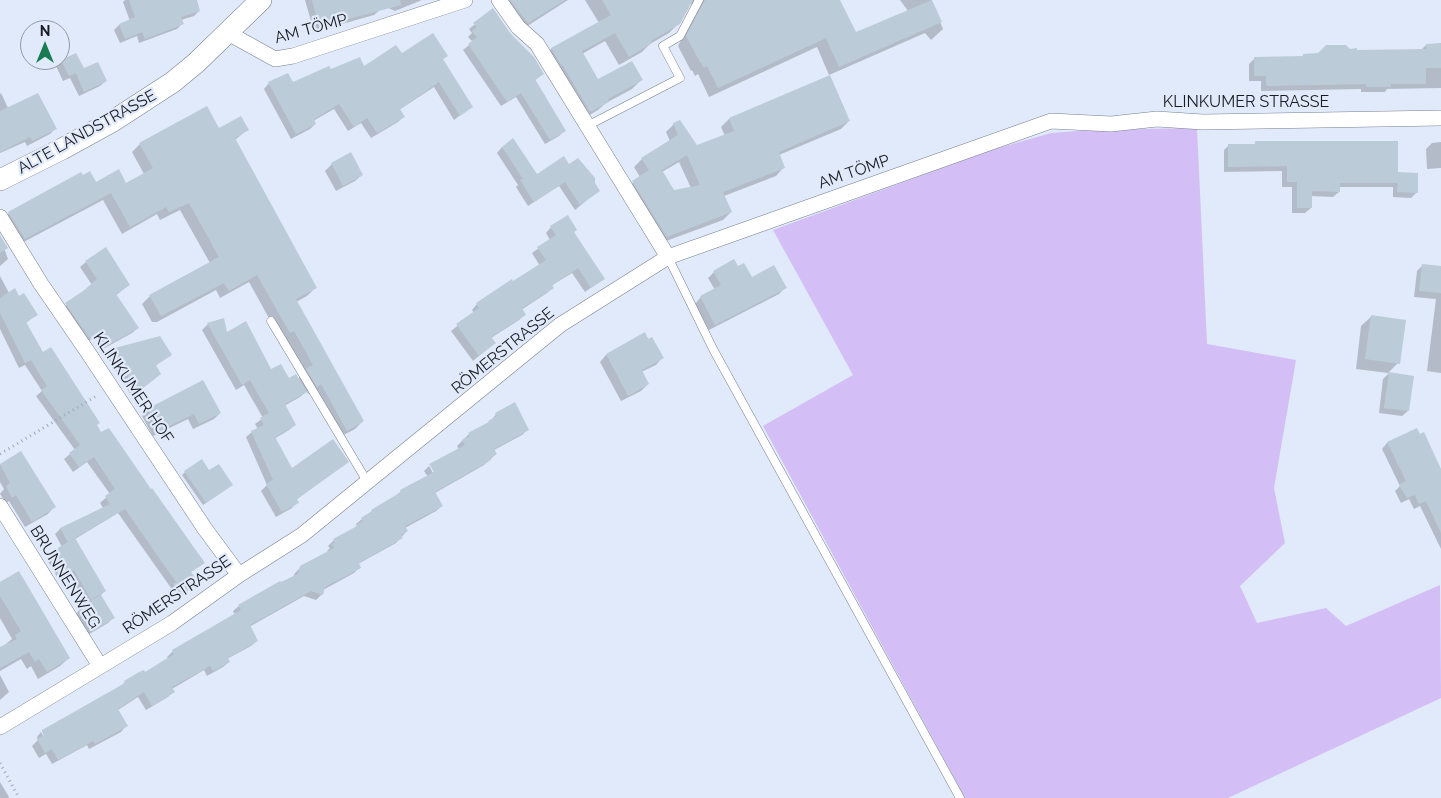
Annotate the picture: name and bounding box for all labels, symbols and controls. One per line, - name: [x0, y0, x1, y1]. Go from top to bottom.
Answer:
- street label: AM TÖMP: [273, 10, 349, 48]
- north arrow: [20, 20, 70, 70]
- text: N: [40, 23, 50, 39]
- street label: ALTE LANDSTRASSE: [14, 86, 160, 178]
- street label: KLINKUMER STRASSE: [1163, 92, 1329, 112]
- street label: AM TÖMP: [816, 151, 892, 193]
- street label: RÖMERSTRASSE: [448, 304, 558, 398]
- street label: KLINKUMER HOF: [89, 329, 177, 447]
- street label: BRUNNENWEG: [26, 522, 104, 632]
- street label: RÖMERSTRASSE: [119, 552, 235, 638]

